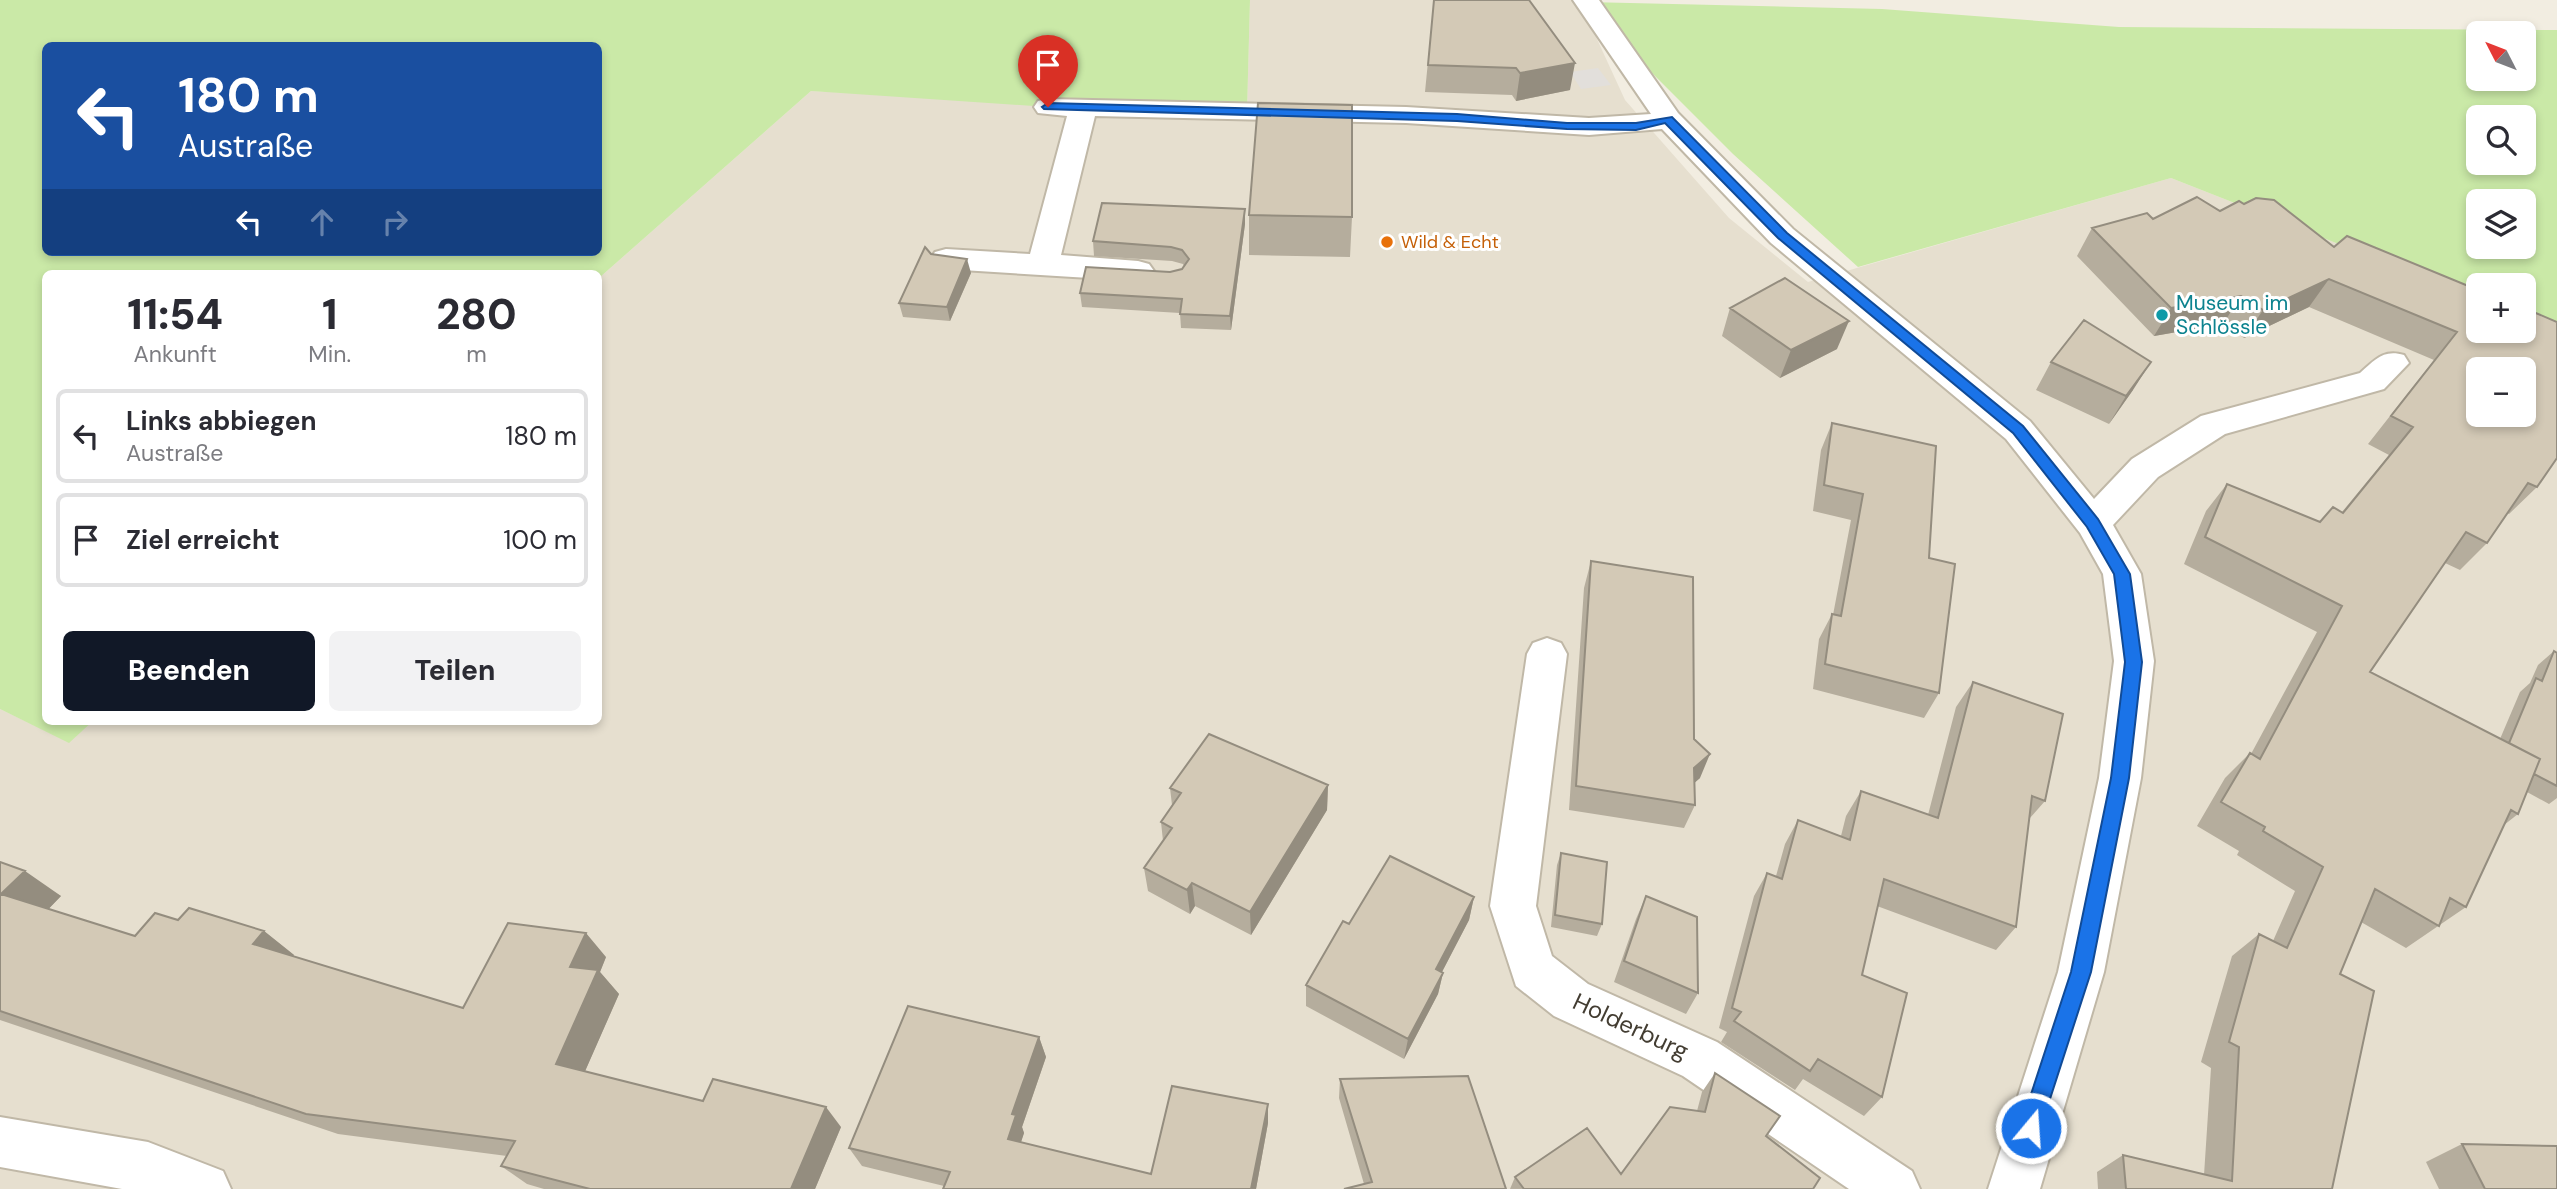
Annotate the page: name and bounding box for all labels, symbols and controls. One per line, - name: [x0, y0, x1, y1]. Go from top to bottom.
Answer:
- north arrow: [2466, 21, 2536, 91]
- map controls: [2466, 21, 2536, 427]
- pin: [1018, 35, 1078, 107]
- icon: arrive: [1029, 46, 1067, 84]
- text: 180 m: [178, 63, 319, 127]
- icon: left: [63, 70, 154, 161]
- button: search: [2466, 105, 2536, 175]
- text: Austraße: [178, 125, 313, 167]
- button: layers: [2466, 189, 2536, 259]
- icon: left: [230, 203, 268, 241]
- icon: ahead: [303, 203, 341, 241]
- icon: right: [376, 203, 414, 241]
- place label: Wild & Echt: [1401, 230, 1499, 254]
- marker: Wild & Echt: [1379, 234, 1395, 250]
- button: +: [2466, 273, 2536, 343]
- text: 11:54: [127, 287, 223, 342]
- text: 1: [322, 287, 337, 342]
- text: 280: [436, 287, 517, 342]
- place label: Museum im Schlössle: [2176, 289, 2288, 341]
- marker: Museum im Schlössle: [2154, 307, 2170, 323]
- text: Ankunft: [134, 339, 217, 369]
- text: Min.: [308, 339, 351, 369]
- text: m: [466, 339, 487, 369]
- button: −: [2466, 357, 2536, 427]
- text: Links abbiegen: [126, 404, 316, 438]
- icon: left: [67, 417, 105, 455]
- text: 180 m: [505, 419, 577, 453]
- text: Austraße: [126, 438, 223, 468]
- icon: arrive: [67, 521, 105, 559]
- text: Ziel erreicht: [126, 523, 279, 557]
- text: 100 m: [503, 523, 577, 557]
- button: Beenden: [63, 631, 315, 711]
- button: Teilen: [329, 631, 581, 711]
- street label: Holderburg: [1568, 986, 1694, 1066]
- position arrow: [1994, 1091, 2068, 1165]

